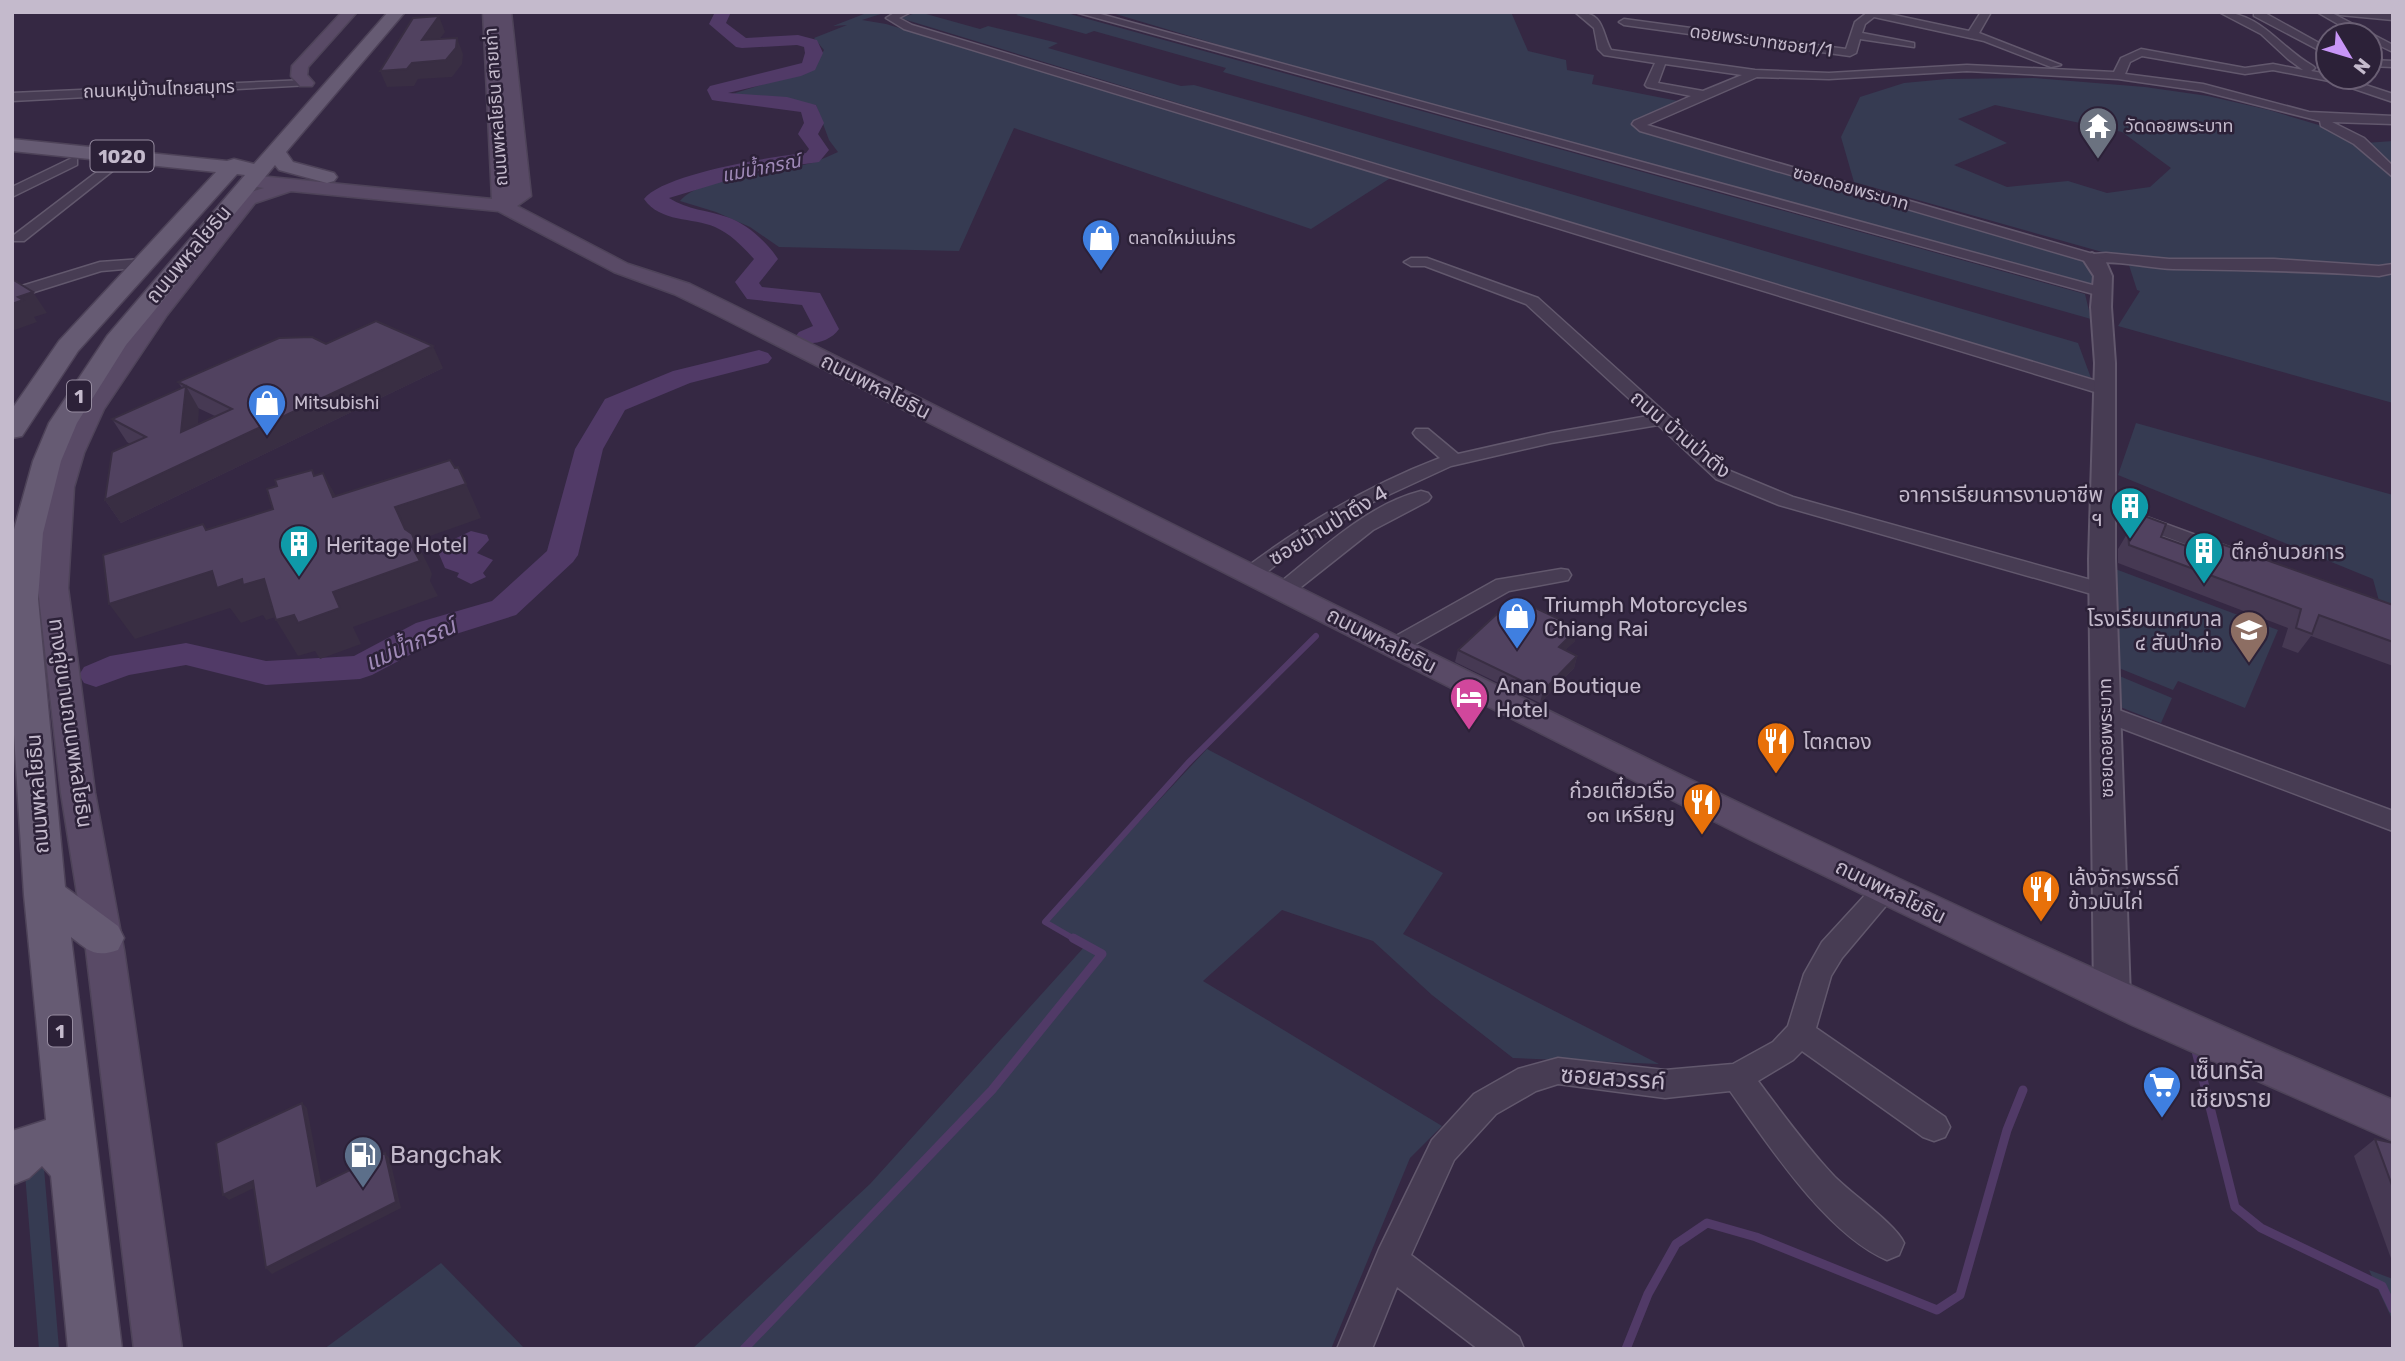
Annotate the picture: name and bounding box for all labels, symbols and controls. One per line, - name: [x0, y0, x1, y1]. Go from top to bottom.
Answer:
- street label: ดอยพระบาทซอย1/1: [1688, 20, 1834, 62]
- north arrow: [2314, 21, 2384, 91]
- street label: ถนนพหลโยธิน สายเก่า: [479, 27, 513, 187]
- text: N: [2349, 54, 2375, 79]
- street label: ถนนหมู่บ้านไทยสมุทร: [83, 75, 236, 104]
- temple icon: วัดดอยพระบาท: [2077, 105, 2119, 160]
- place label: วัดดอยพระบาท: [2125, 115, 2234, 137]
- road number: 1020: [90, 140, 154, 172]
- water label: แม่น้ำกรณ์: [719, 146, 806, 187]
- street label: ซอยดอยพระบาท: [1790, 161, 1912, 215]
- street label: ถนนพหลโยธิน: [140, 200, 236, 308]
- shop icon: ตลาดใหม่แม่กร: [1080, 217, 1122, 272]
- place label: ตลาดใหม่แม่กร: [1128, 227, 1236, 249]
- street label: ถนนพหลโยธิน: [817, 348, 935, 424]
- road number: 1: [67, 380, 91, 412]
- shop icon: Mitsubishi: [246, 382, 288, 437]
- street label: ถนน บ้านป่าตึง: [1626, 385, 1736, 483]
- place label: Mitsubishi: [294, 392, 379, 414]
- street label: ซอยบ้านป่าตึง 4: [1264, 480, 1392, 570]
- place label: อาคารเรียนการงานอาชีพ ฯ: [1898, 482, 2103, 531]
- building icon: อาคารเรียนการงานอาชีพ ฯ: [2109, 485, 2151, 540]
- building icon: Heritage Hotel: [278, 523, 320, 578]
- building icon: ตึกอำนวยการ: [2183, 530, 2225, 585]
- place label: Heritage Hotel: [326, 532, 467, 557]
- place label: ตึกอำนวยการ: [2231, 539, 2345, 564]
- place label: Triumph Motorcycles Chiang Rai: [1544, 592, 1748, 641]
- shop icon: Triumph Motorcycles Chiang Rai: [1496, 595, 1538, 650]
- street label: ถนนพหลโยธิน: [1323, 602, 1441, 678]
- place label: โรงเรียนเทศบาล ๔ สันป่าก่อ: [2087, 606, 2222, 655]
- water label: แม่น้ำกรณ์: [359, 608, 463, 676]
- school or university icon: โรงเรียนเทศบาล ๔ สันป่าก่อ: [2228, 609, 2270, 664]
- street label: ทางคู่ขนานถนนพหลโยธิน: [43, 617, 98, 829]
- place label: Anan Boutique Hotel: [1496, 673, 1641, 722]
- hotel icon: Anan Boutique Hotel: [1448, 676, 1490, 731]
- street label: ซอยดอยพระบาท: [2094, 678, 2118, 798]
- restaurant icon: โตกตอง: [1755, 720, 1797, 775]
- place label: โตกตอง: [1803, 729, 1872, 754]
- street label: ถนนพหลโยธิน: [20, 733, 54, 855]
- place label: ก๋วยเตี๋ยวเรือ ๑๓ เหรียญ: [1569, 776, 1675, 827]
- restaurant icon: ก๋วยเตี๋ยวเรือ ๑๓ เหรียญ: [1681, 781, 1723, 836]
- street label: ถนนพหลโยธิน: [1832, 853, 1950, 929]
- place label: เล้งจักรพรรดิ์ ข้าวมันไก่: [2068, 865, 2179, 914]
- restaurant icon: เล้งจักรพรรดิ์ ข้าวมันไก่: [2020, 868, 2062, 923]
- road number: 1: [48, 1015, 72, 1046]
- place label: เซ็นทรัล เชียงราย: [2189, 1057, 2272, 1113]
- street label: ซอยสวรรค์: [1560, 1060, 1666, 1096]
- supermarket icon: เซ็นทรัล เชียงราย: [2141, 1064, 2183, 1119]
- fuel station icon: Bangchak: [342, 1134, 384, 1189]
- place label: Bangchak: [390, 1141, 502, 1169]

